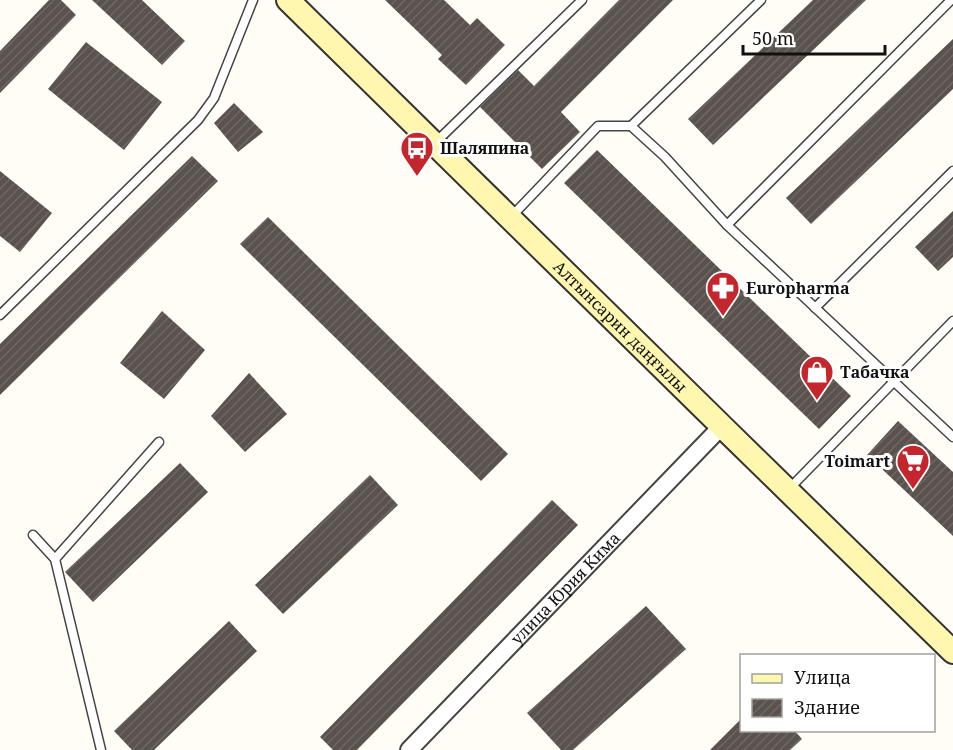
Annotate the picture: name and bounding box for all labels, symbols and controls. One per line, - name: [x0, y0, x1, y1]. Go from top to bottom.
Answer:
- scale bar: [743, 18, 886, 56]
- text: 50 m: [752, 26, 794, 50]
- bus stop icon: Шаляпина: [399, 130, 435, 177]
- place label: Шаляпина: [440, 137, 529, 159]
- street label: Алтынсарин даңғылы: [549, 256, 692, 397]
- pharmacy icon: Europharma: [705, 270, 741, 317]
- place label: Europharma: [746, 277, 850, 299]
- shop icon: Табачка: [799, 354, 835, 401]
- place label: Табачка: [840, 361, 909, 383]
- supermarket icon: Toimart: [895, 443, 931, 490]
- place label: Toimart: [824, 450, 891, 472]
- street label: улица Юрия Кима: [506, 527, 625, 649]
- legend: [740, 654, 935, 732]
- text: Улица: [794, 665, 851, 689]
- text: Здание: [794, 695, 860, 719]

